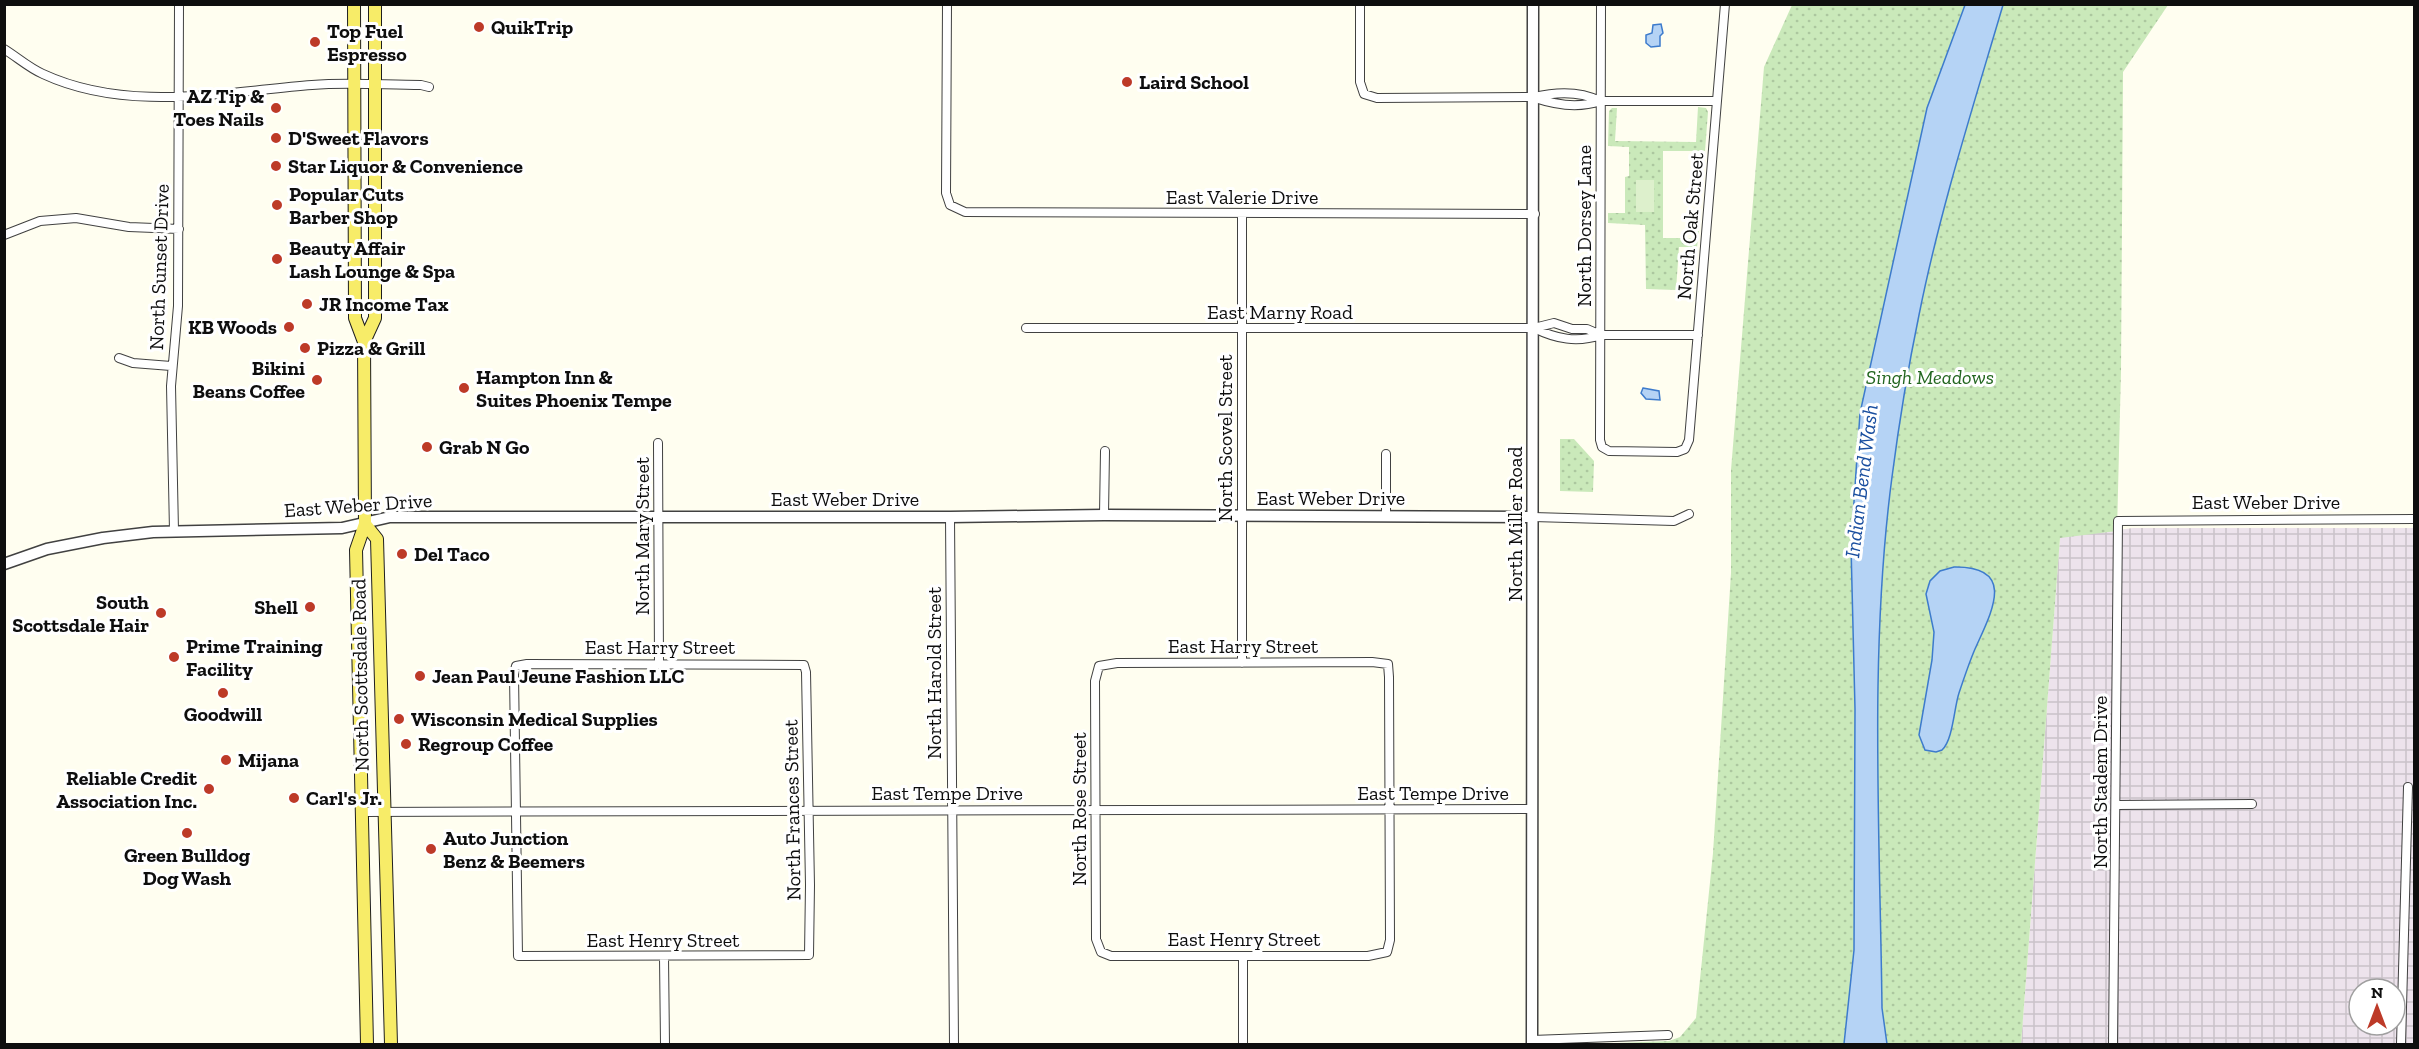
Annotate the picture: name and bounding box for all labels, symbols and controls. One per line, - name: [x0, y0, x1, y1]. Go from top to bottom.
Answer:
- place label: QuikTrip: [491, 15, 573, 39]
- place label: Top Fuel Espresso: [327, 19, 407, 66]
- marker: QuikTrip: [472, 20, 486, 34]
- marker: Top Fuel Espresso: [308, 35, 322, 49]
- place label: Laird School: [1139, 70, 1249, 94]
- marker: Laird School: [1120, 75, 1134, 89]
- place label: AZ Tip & Toes Nails: [173, 84, 264, 131]
- marker: AZ Tip & Toes Nails: [269, 101, 283, 115]
- place label: D'Sweet Flavors: [288, 126, 429, 150]
- marker: D'Sweet Flavors: [269, 131, 283, 145]
- street label: North Dorsey Lane: [1572, 145, 1596, 307]
- street label: North Oak Street: [1672, 151, 1708, 301]
- place label: Star Liquor & Convenience: [288, 154, 523, 178]
- marker: Star Liquor & Convenience: [269, 159, 283, 173]
- place label: Popular Cuts Barber Shop: [289, 182, 404, 229]
- street label: North Sunset Drive: [144, 183, 174, 351]
- street label: East Valerie Drive: [1166, 185, 1318, 209]
- marker: Popular Cuts Barber Shop: [270, 198, 284, 212]
- place label: Beauty Affair Lash Lounge & Spa: [289, 236, 455, 283]
- marker: Beauty Affair Lash Lounge & Spa: [270, 252, 284, 266]
- place label: JR Income Tax: [319, 292, 449, 316]
- marker: JR Income Tax: [300, 297, 314, 311]
- street label: East Marny Road: [1207, 300, 1353, 324]
- place label: KB Woods: [188, 315, 277, 339]
- marker: KB Woods: [282, 320, 296, 334]
- place label: Pizza & Grill: [317, 336, 426, 360]
- marker: Pizza & Grill: [298, 341, 312, 355]
- street label: North Scovel Street: [1213, 354, 1237, 522]
- place label: Bikini Beans Coffee: [193, 356, 305, 403]
- place label: Hampton Inn & Suites Phoenix Tempe: [476, 365, 672, 412]
- park label: Singh Meadows: [1866, 365, 1994, 389]
- marker: Bikini Beans Coffee: [310, 373, 324, 387]
- marker: Hampton Inn & Suites Phoenix Tempe: [457, 381, 471, 395]
- water label: Indian Bend Wash: [1839, 403, 1883, 559]
- place label: Grab N Go: [439, 435, 530, 459]
- marker: Grab N Go: [420, 440, 434, 454]
- street label: North Miller Road: [1503, 447, 1527, 601]
- street label: North Mary Street: [630, 456, 654, 615]
- street label: East Weber Drive: [1257, 486, 1405, 510]
- street label: East Weber Drive: [771, 487, 919, 511]
- street label: East Weber Drive: [283, 488, 433, 522]
- street label: East Weber Drive: [2192, 490, 2340, 514]
- place label: Del Taco: [414, 542, 490, 566]
- marker: Del Taco: [395, 547, 409, 561]
- street label: North Scottsdale Road: [346, 578, 374, 771]
- street label: North Harold Street: [922, 586, 946, 759]
- place label: South Scottsdale Hair: [12, 590, 149, 637]
- place label: Shell: [254, 595, 298, 619]
- marker: Shell: [303, 600, 317, 614]
- marker: South Scottsdale Hair: [154, 606, 168, 620]
- place label: Prime Training Facility: [186, 634, 323, 681]
- street label: East Harry Street: [1168, 634, 1319, 658]
- street label: East Harry Street: [585, 635, 736, 659]
- marker: Prime Training Facility: [167, 650, 181, 664]
- place label: Jean Paul Jeune Fashion LLC: [432, 664, 684, 688]
- marker: Jean Paul Jeune Fashion LLC: [413, 669, 427, 683]
- marker: Goodwill: [216, 686, 230, 700]
- street label: North Stadem Drive: [2088, 696, 2112, 868]
- place label: Goodwill: [184, 702, 262, 726]
- place label: Wisconsin Medical Supplies: [411, 707, 658, 731]
- marker: Wisconsin Medical Supplies: [392, 712, 406, 726]
- street label: North Frances Street: [778, 719, 806, 901]
- place label: Regroup Coffee: [418, 732, 554, 756]
- street label: North Rose Street: [1067, 732, 1091, 886]
- marker: Regroup Coffee: [399, 737, 413, 751]
- place label: Mijana: [238, 748, 299, 772]
- marker: Mijana: [219, 753, 233, 767]
- place label: Reliable Credit Association Inc.: [56, 766, 198, 813]
- street label: East Tempe Drive: [871, 781, 1023, 805]
- street label: East Tempe Drive: [1357, 781, 1509, 805]
- marker: Reliable Credit Association Inc.: [202, 782, 216, 796]
- place label: Carl's Jr.: [306, 786, 382, 810]
- marker: Carl's Jr.: [287, 791, 301, 805]
- marker: Green Bulldog Dog Wash: [180, 826, 194, 840]
- place label: Auto Junction Benz & Beemers: [443, 826, 585, 873]
- marker: Auto Junction Benz & Beemers: [424, 842, 438, 856]
- place label: Green Bulldog Dog Wash: [124, 843, 251, 890]
- street label: East Henry Street: [1167, 927, 1321, 951]
- street label: East Henry Street: [586, 928, 740, 952]
- north arrow: [2347, 977, 2407, 1037]
- text: N: [2371, 983, 2383, 1002]

